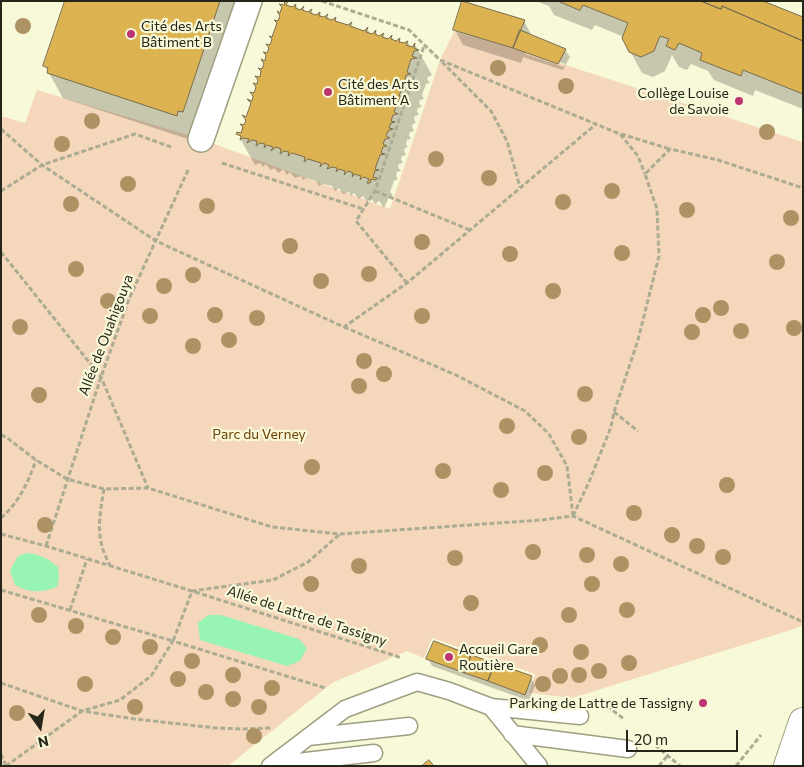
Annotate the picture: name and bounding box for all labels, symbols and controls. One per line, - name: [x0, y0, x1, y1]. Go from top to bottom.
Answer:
- place label: Cité des Arts Bâtiment B: [141, 18, 222, 50]
- marker: Cité des Arts Bâtiment B: [125, 28, 137, 40]
- place label: Cité des Arts Bâtiment A: [338, 76, 419, 108]
- place label: Collège Louise de Savoie: [637, 85, 729, 118]
- marker: Cité des Arts Bâtiment A: [322, 86, 334, 98]
- marker: Collège Louise de Savoie: [733, 95, 745, 107]
- street label: Allée de Ouahigouya: [75, 272, 137, 398]
- park label: Parc du Verney: [212, 426, 306, 442]
- street label: Allée de Lattre de Tassigny: [225, 582, 389, 650]
- place label: Accueil Gare Routière: [459, 641, 538, 674]
- marker: Accueil Gare Routière: [443, 651, 455, 663]
- place label: Parking de Lattre de Tassigny: [509, 695, 693, 711]
- marker: Parking de Lattre de Tassigny: [697, 697, 709, 709]
- north arrow: [15, 702, 65, 752]
- scale bar: [629, 720, 742, 752]
- text: 20 m: [634, 730, 668, 748]
- text: N: [36, 733, 51, 752]

